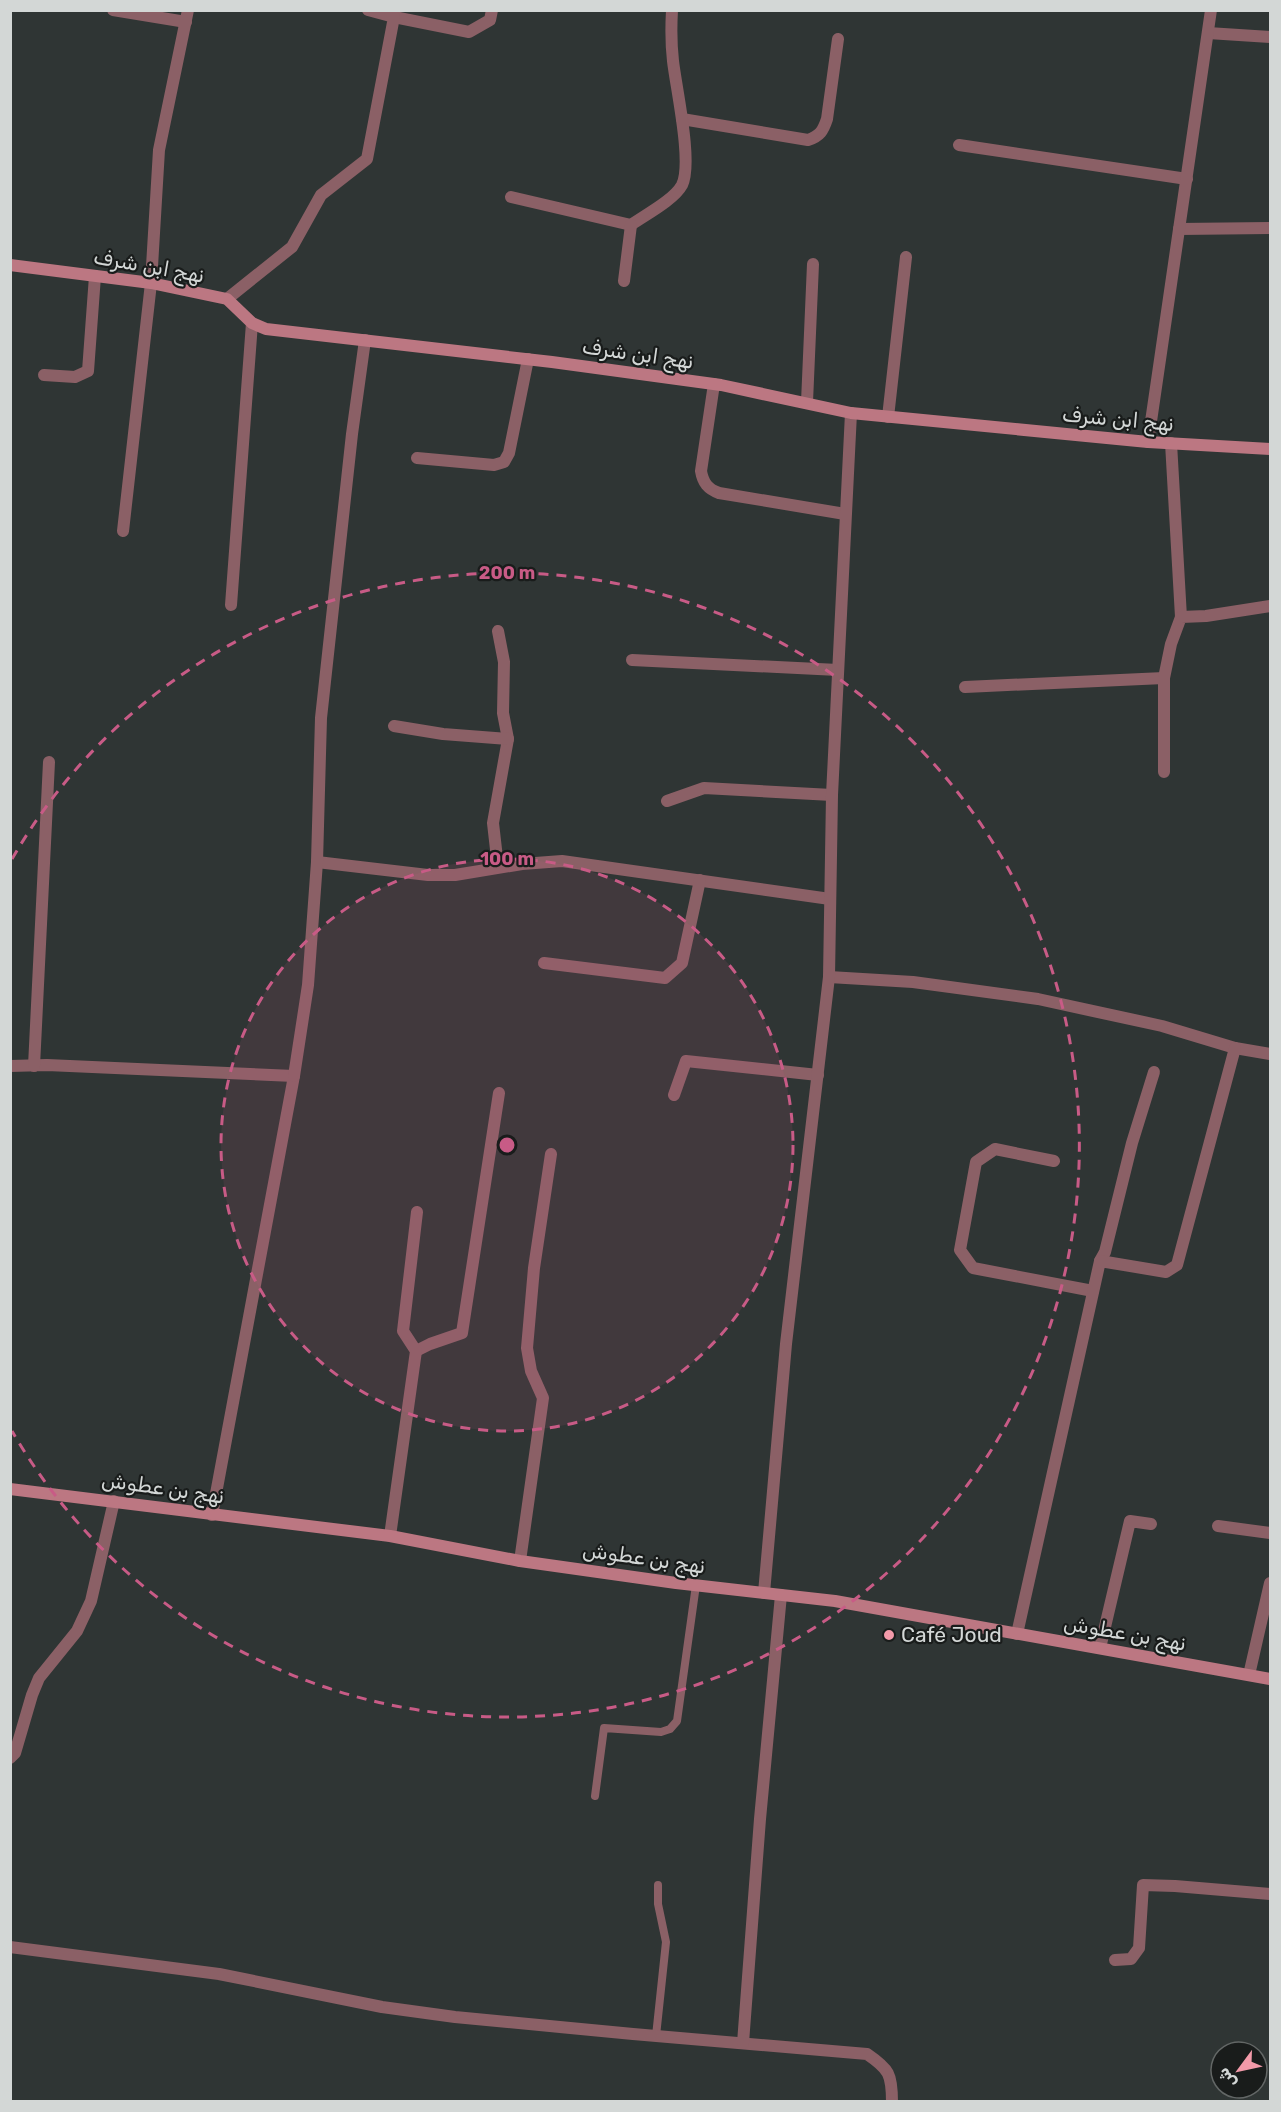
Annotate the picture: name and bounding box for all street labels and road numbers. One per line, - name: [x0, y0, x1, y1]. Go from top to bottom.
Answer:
- street label: نهج ابن شرف: [91, 243, 207, 290]
- street label: نهج ابن شرف: [580, 333, 695, 376]
- street label: نهج ابن شرف: [1061, 401, 1175, 438]
- street label: نهج بن عطوش: [100, 1466, 226, 1510]
- street label: نهج بن عطوش: [581, 1536, 707, 1580]
- street label: نهج بن عطوش: [1062, 1609, 1188, 1658]

